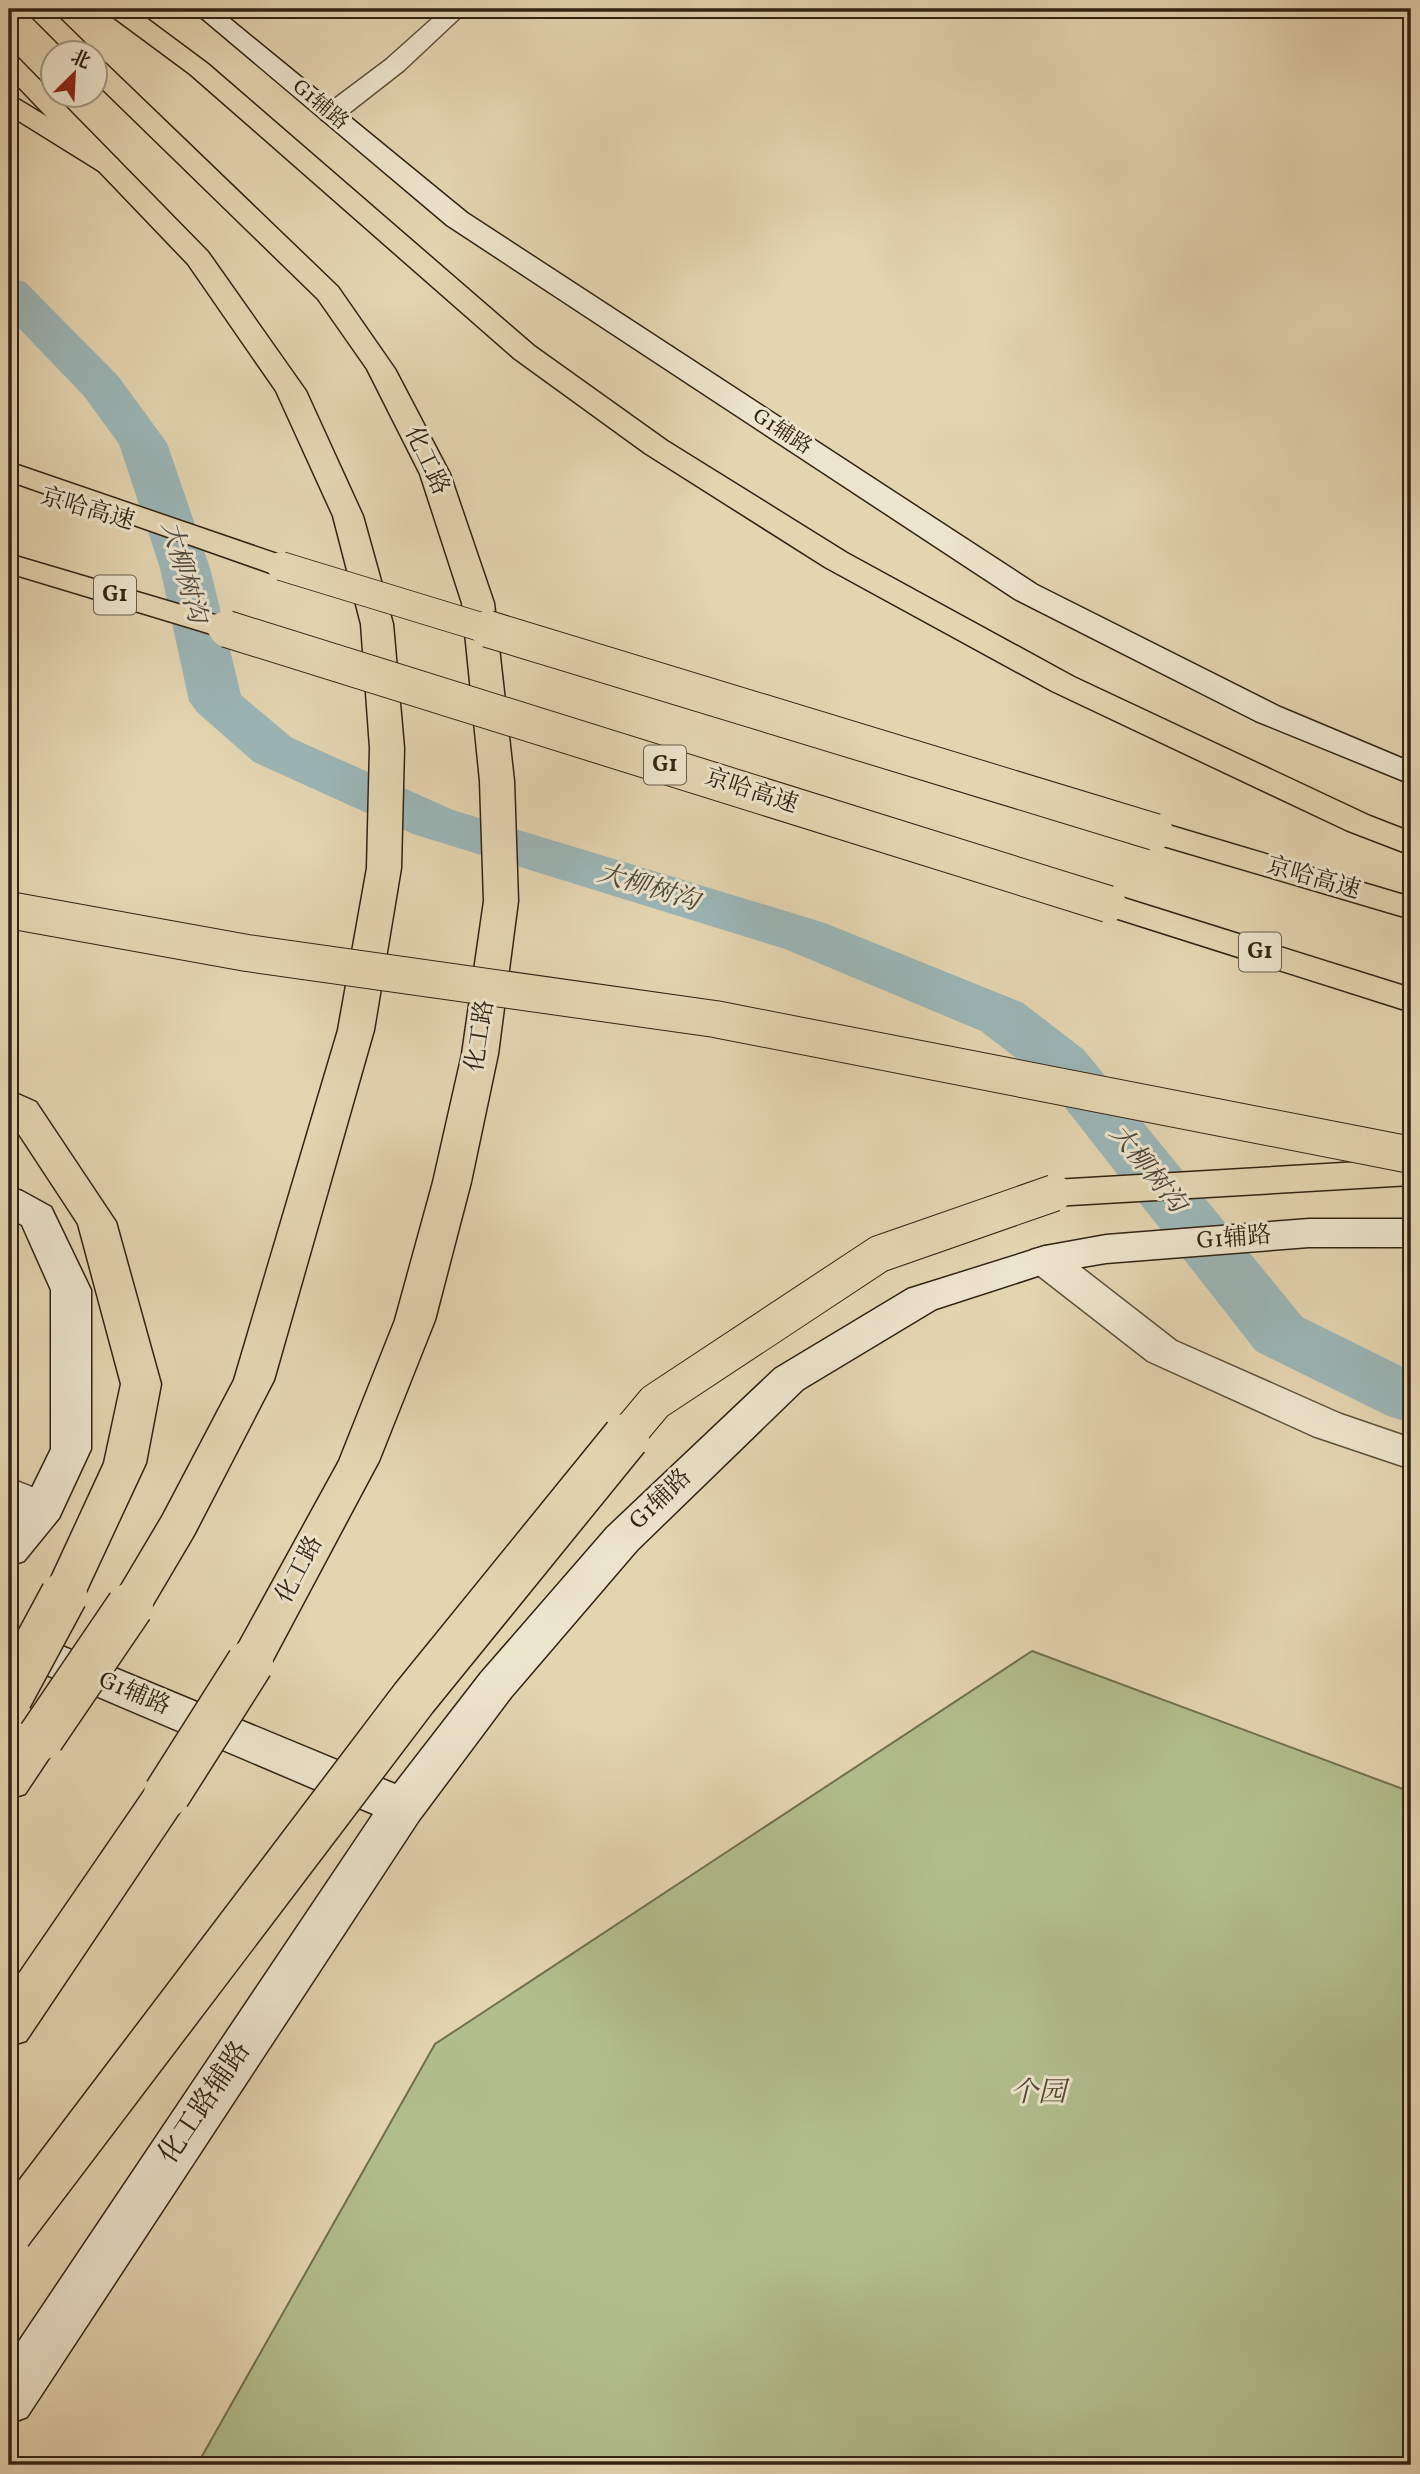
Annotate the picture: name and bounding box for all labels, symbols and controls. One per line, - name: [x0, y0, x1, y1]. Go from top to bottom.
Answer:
- north arrow: [38, 38, 108, 108]
- text: 北: [66, 45, 94, 76]
- street label: G1辅路: [286, 73, 354, 137]
- street label: G1辅路: [747, 402, 817, 462]
- street label: 化工路: [395, 421, 457, 501]
- street label: 京哈高速: [36, 480, 138, 540]
- water label: 大柳树沟: [151, 517, 216, 631]
- road number: G1: [94, 576, 136, 614]
- road number: G1: [644, 746, 686, 785]
- street label: 京哈高速: [700, 761, 802, 823]
- street label: 京哈高速: [1262, 849, 1364, 909]
- water label: 大柳树沟: [593, 856, 707, 922]
- road number: G1: [1239, 932, 1281, 972]
- street label: 化工路: [459, 998, 503, 1074]
- water label: 大柳树沟: [1100, 1117, 1196, 1224]
- street label: G1辅路: [1195, 1219, 1273, 1259]
- street label: G1辅路: [622, 1462, 700, 1538]
- street label: 化工路: [268, 1530, 332, 1610]
- street label: G1辅路: [93, 1664, 175, 1724]
- street label: 化工路辅路: [150, 2034, 260, 2172]
- park label: 个园: [1010, 2074, 1070, 2113]

